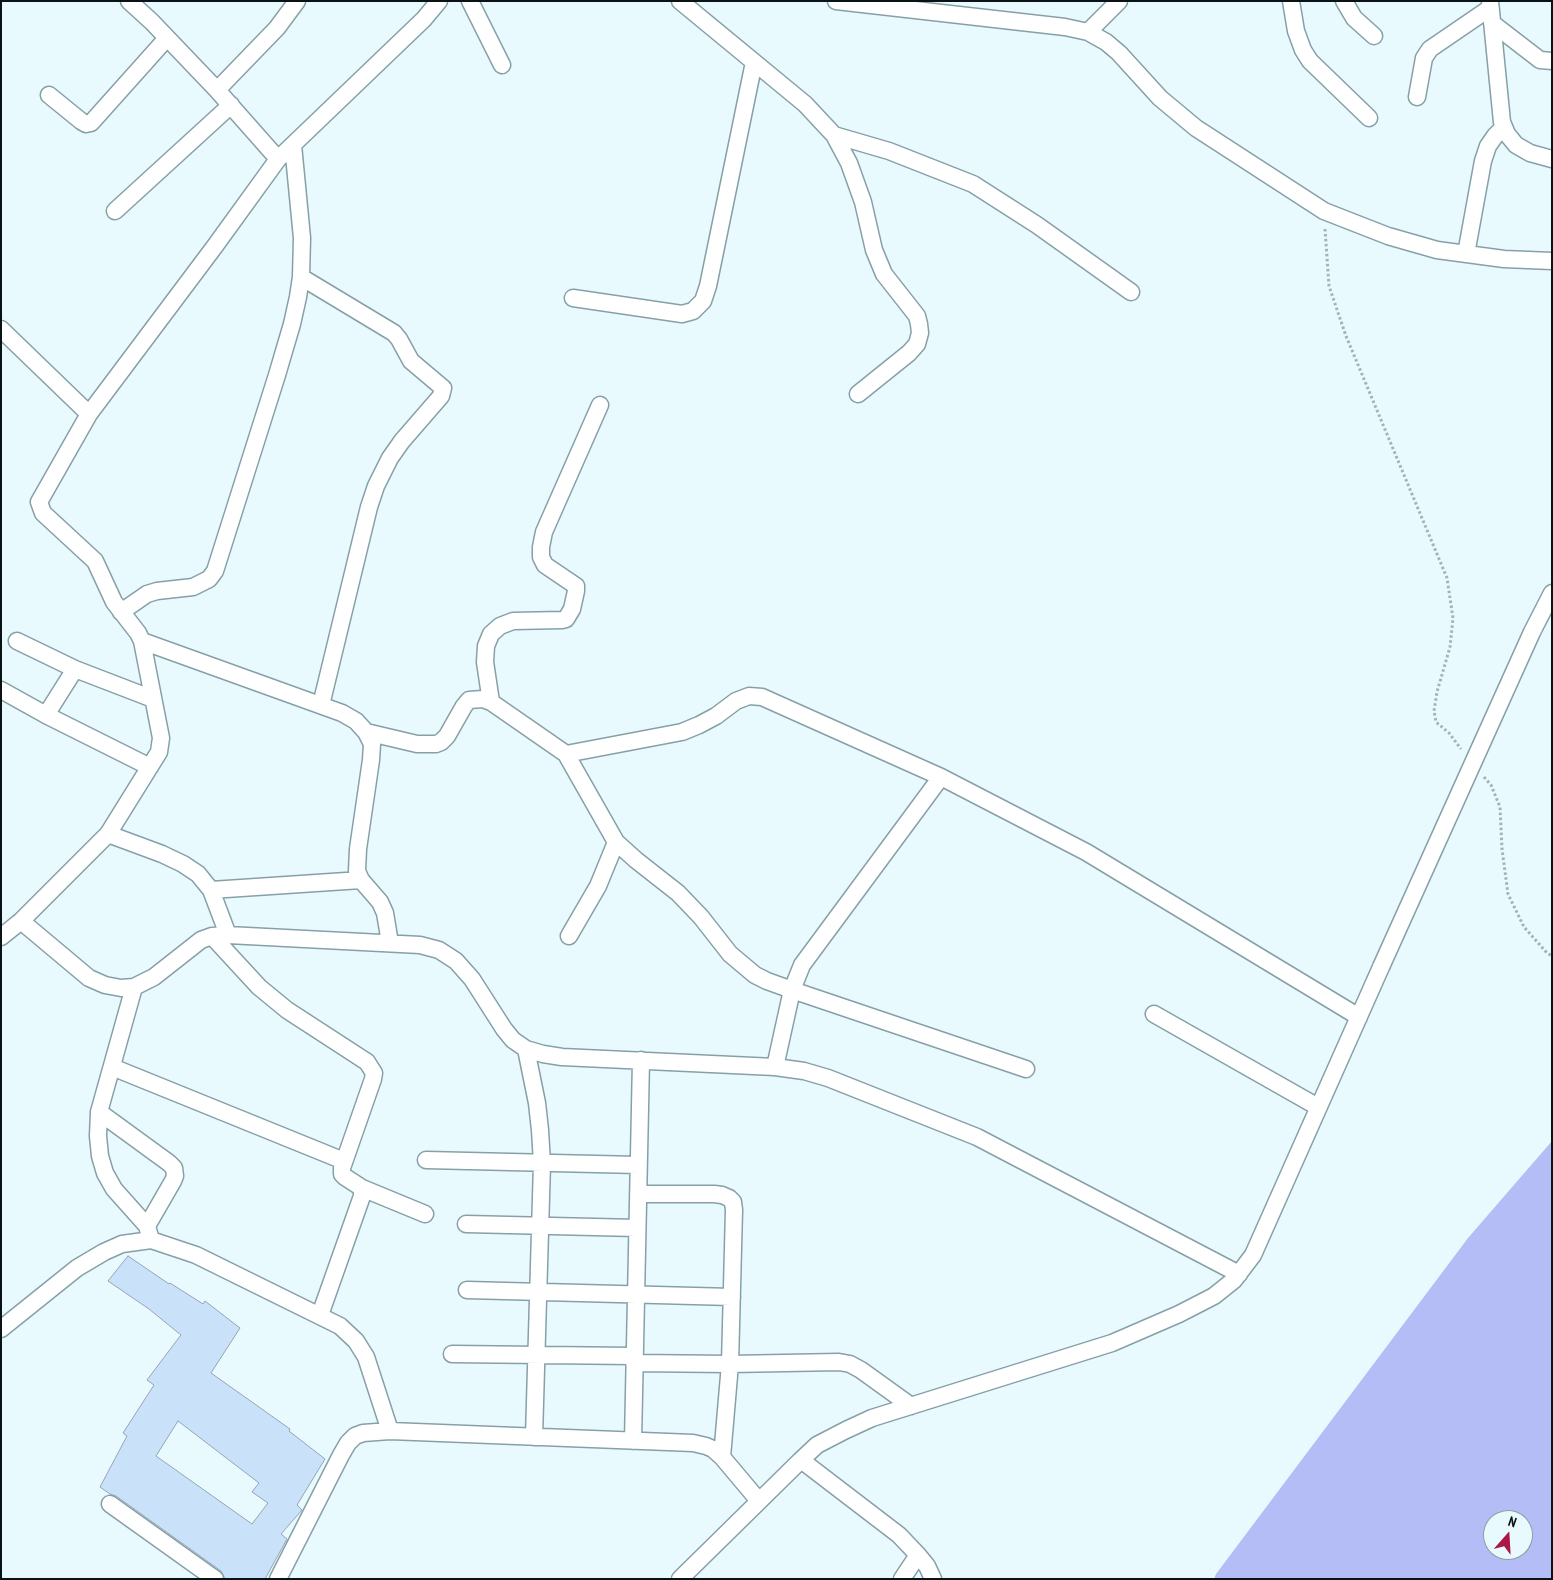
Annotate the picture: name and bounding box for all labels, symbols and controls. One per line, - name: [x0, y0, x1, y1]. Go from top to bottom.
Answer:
- north arrow: [1483, 1510, 1533, 1560]
- text: N: [1506, 1512, 1519, 1532]

